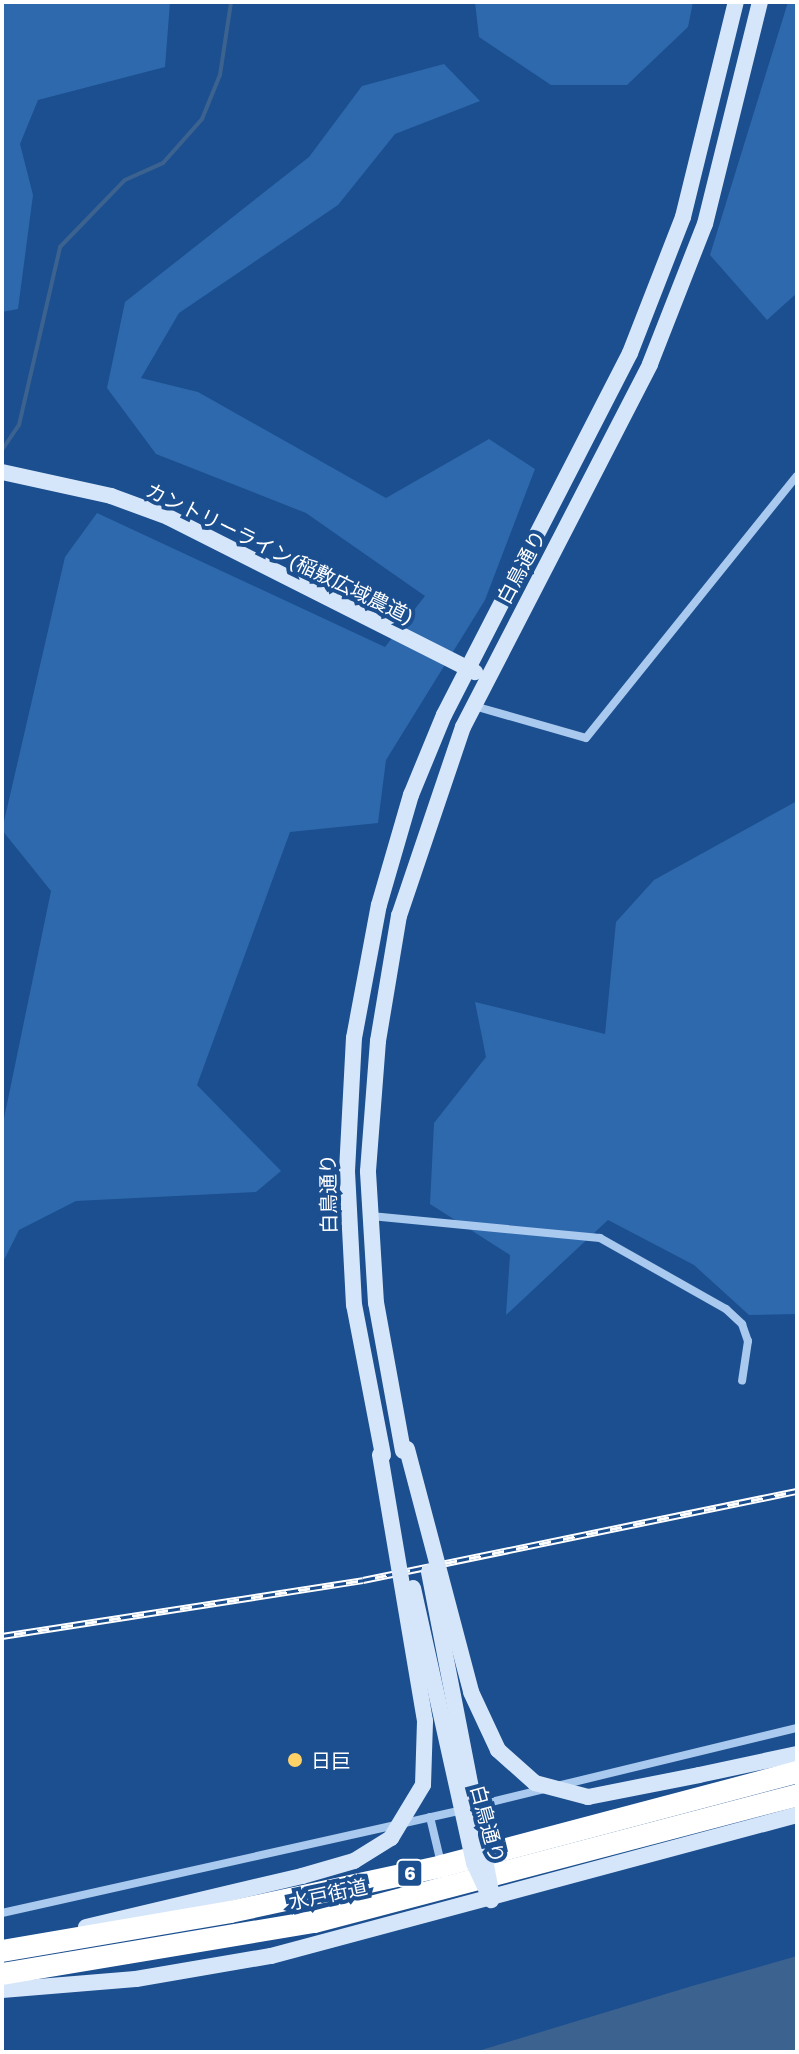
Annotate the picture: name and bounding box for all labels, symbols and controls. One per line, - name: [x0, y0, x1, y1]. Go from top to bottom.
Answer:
- street label: カントリーライン(稲敷広域農道): [142, 478, 418, 628]
- street label: 白鳥通り: [492, 526, 550, 608]
- street label: 白鳥通り: [315, 1154, 341, 1234]
- place label: 日巨: [311, 1748, 351, 1772]
- marker: 日巨: [286, 1751, 304, 1769]
- street label: 白鳥通り: [466, 1782, 510, 1866]
- road number: 6: [396, 1859, 424, 1887]
- street label: 水戸街道: [286, 1874, 370, 1914]

